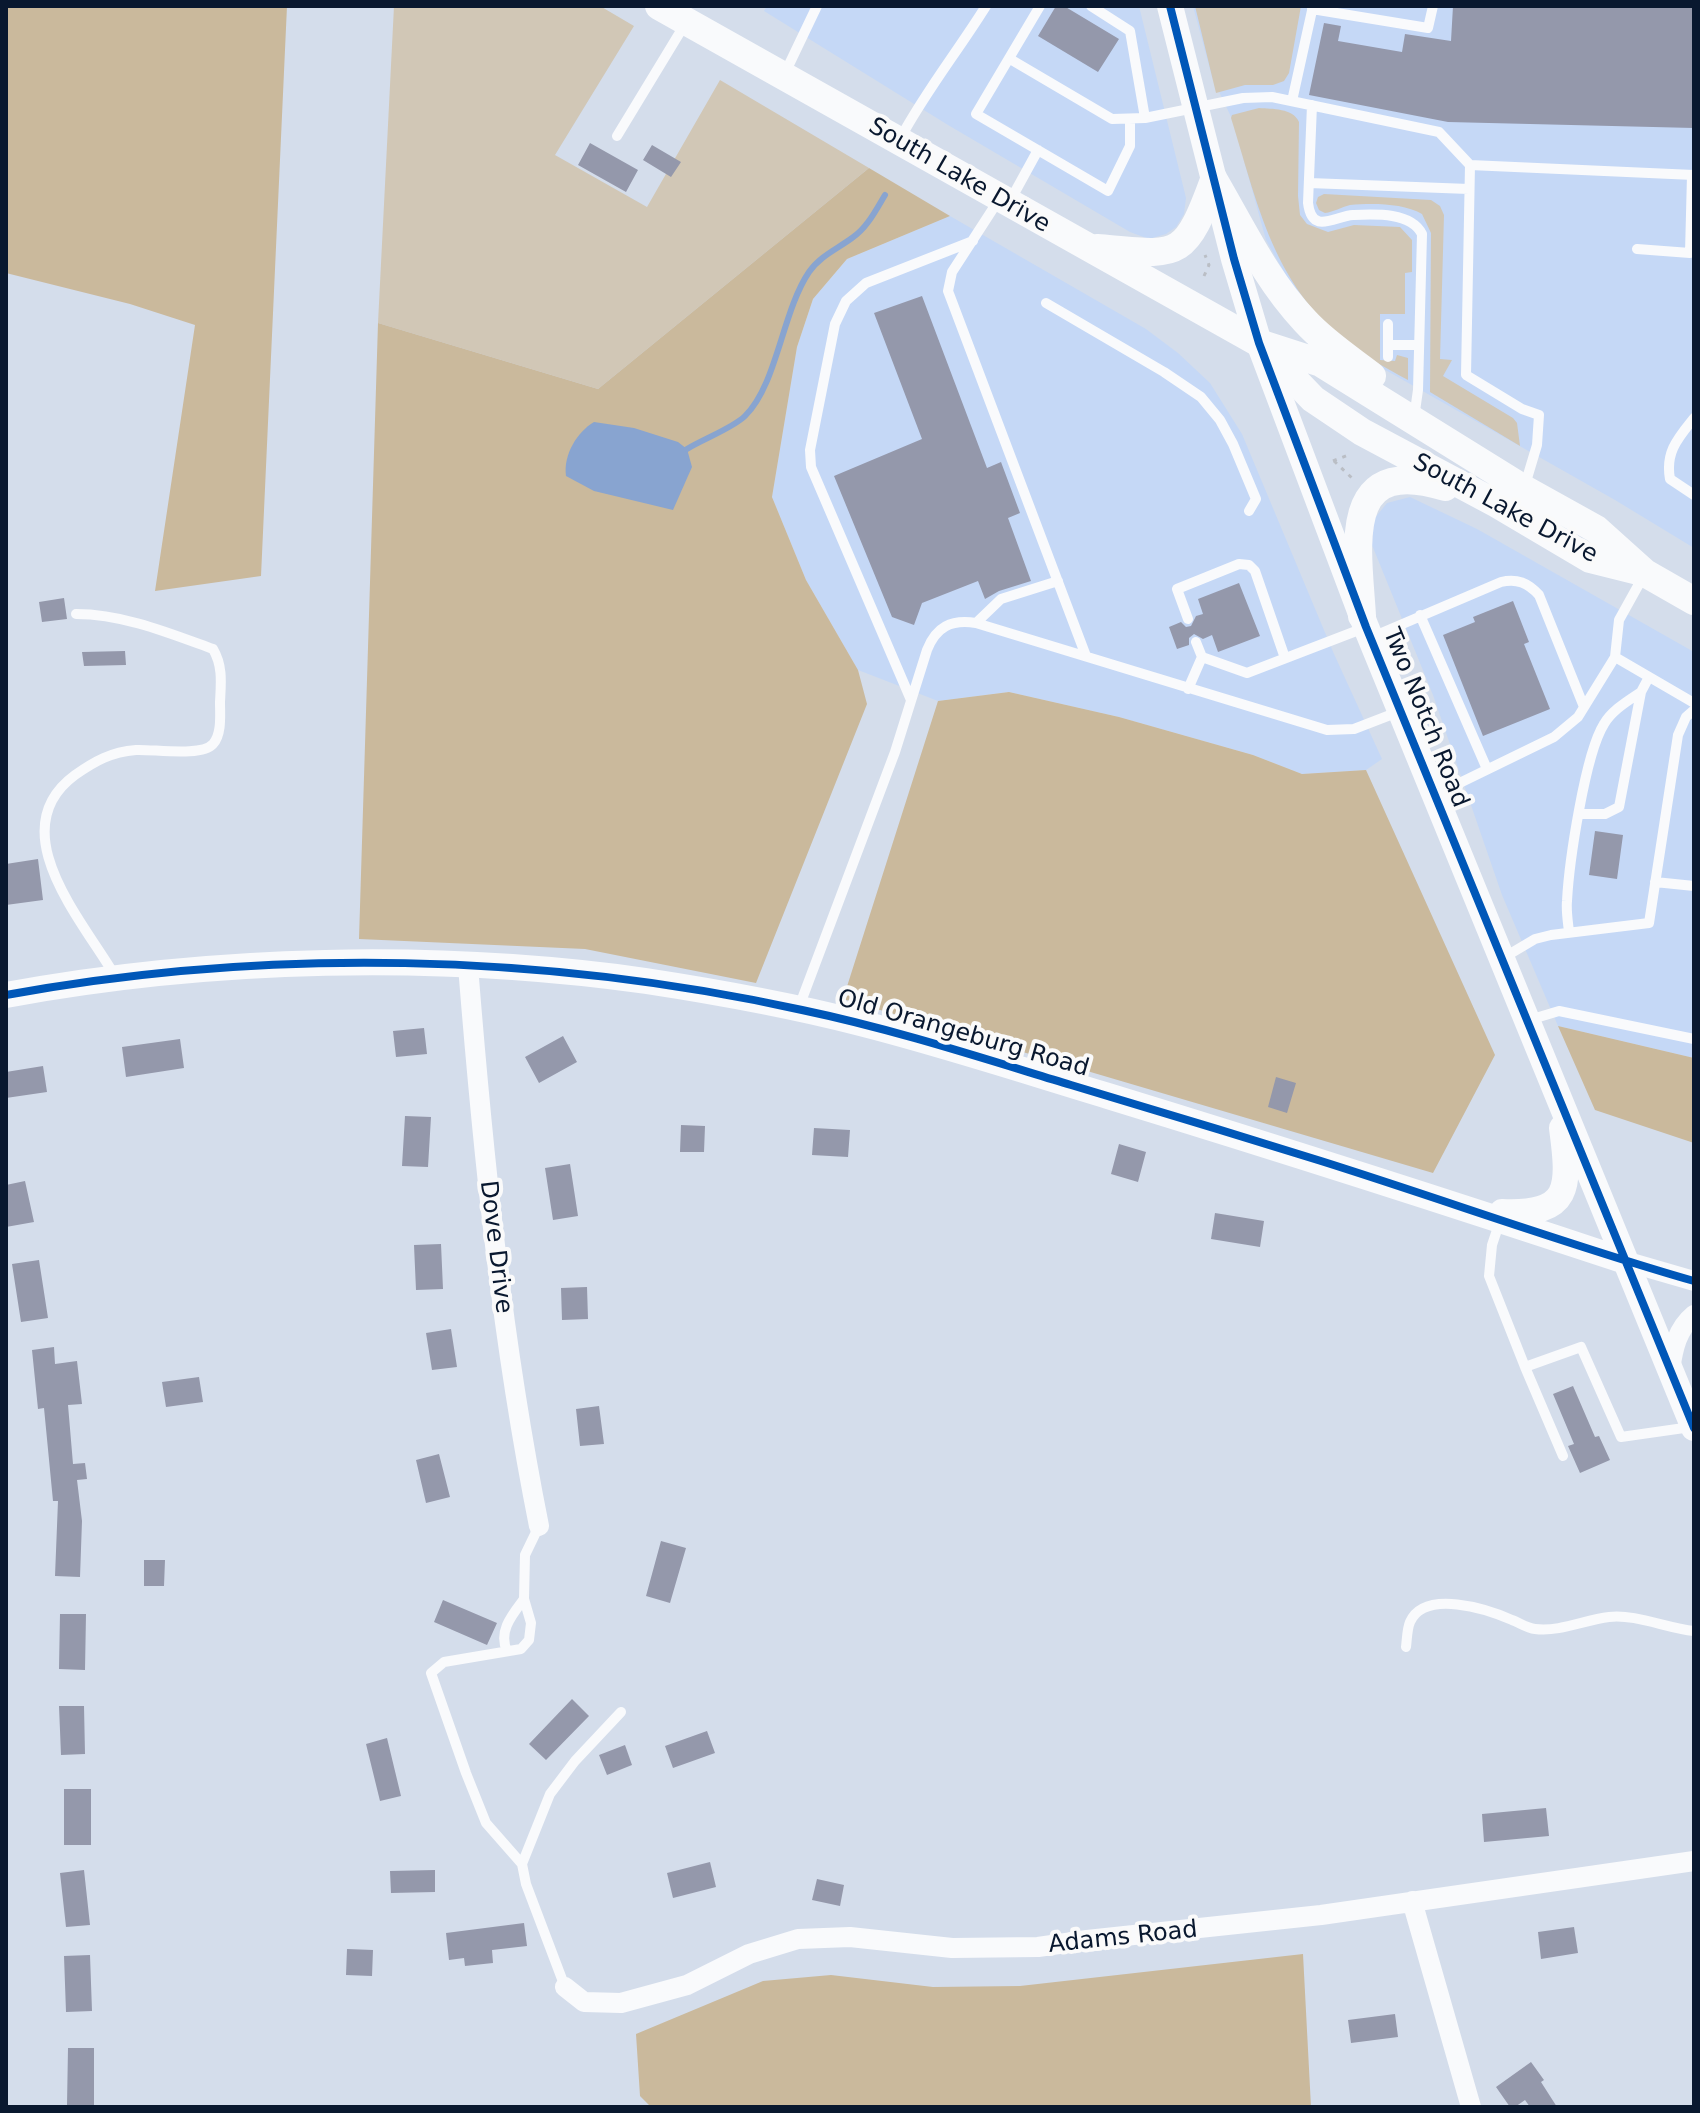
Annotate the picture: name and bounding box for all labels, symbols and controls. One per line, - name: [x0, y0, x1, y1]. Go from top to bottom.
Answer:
- street label: South Lake Drive: [863, 112, 1055, 240]
- street label: South Lake Drive: [1408, 448, 1602, 570]
- street label: Two Notch Road: [1376, 624, 1474, 812]
- street label: Old Orangeburg Road: [834, 984, 1092, 1084]
- street label: Dove Drive: [473, 1179, 517, 1315]
- street label: Adams Road: [1047, 1916, 1199, 1960]

